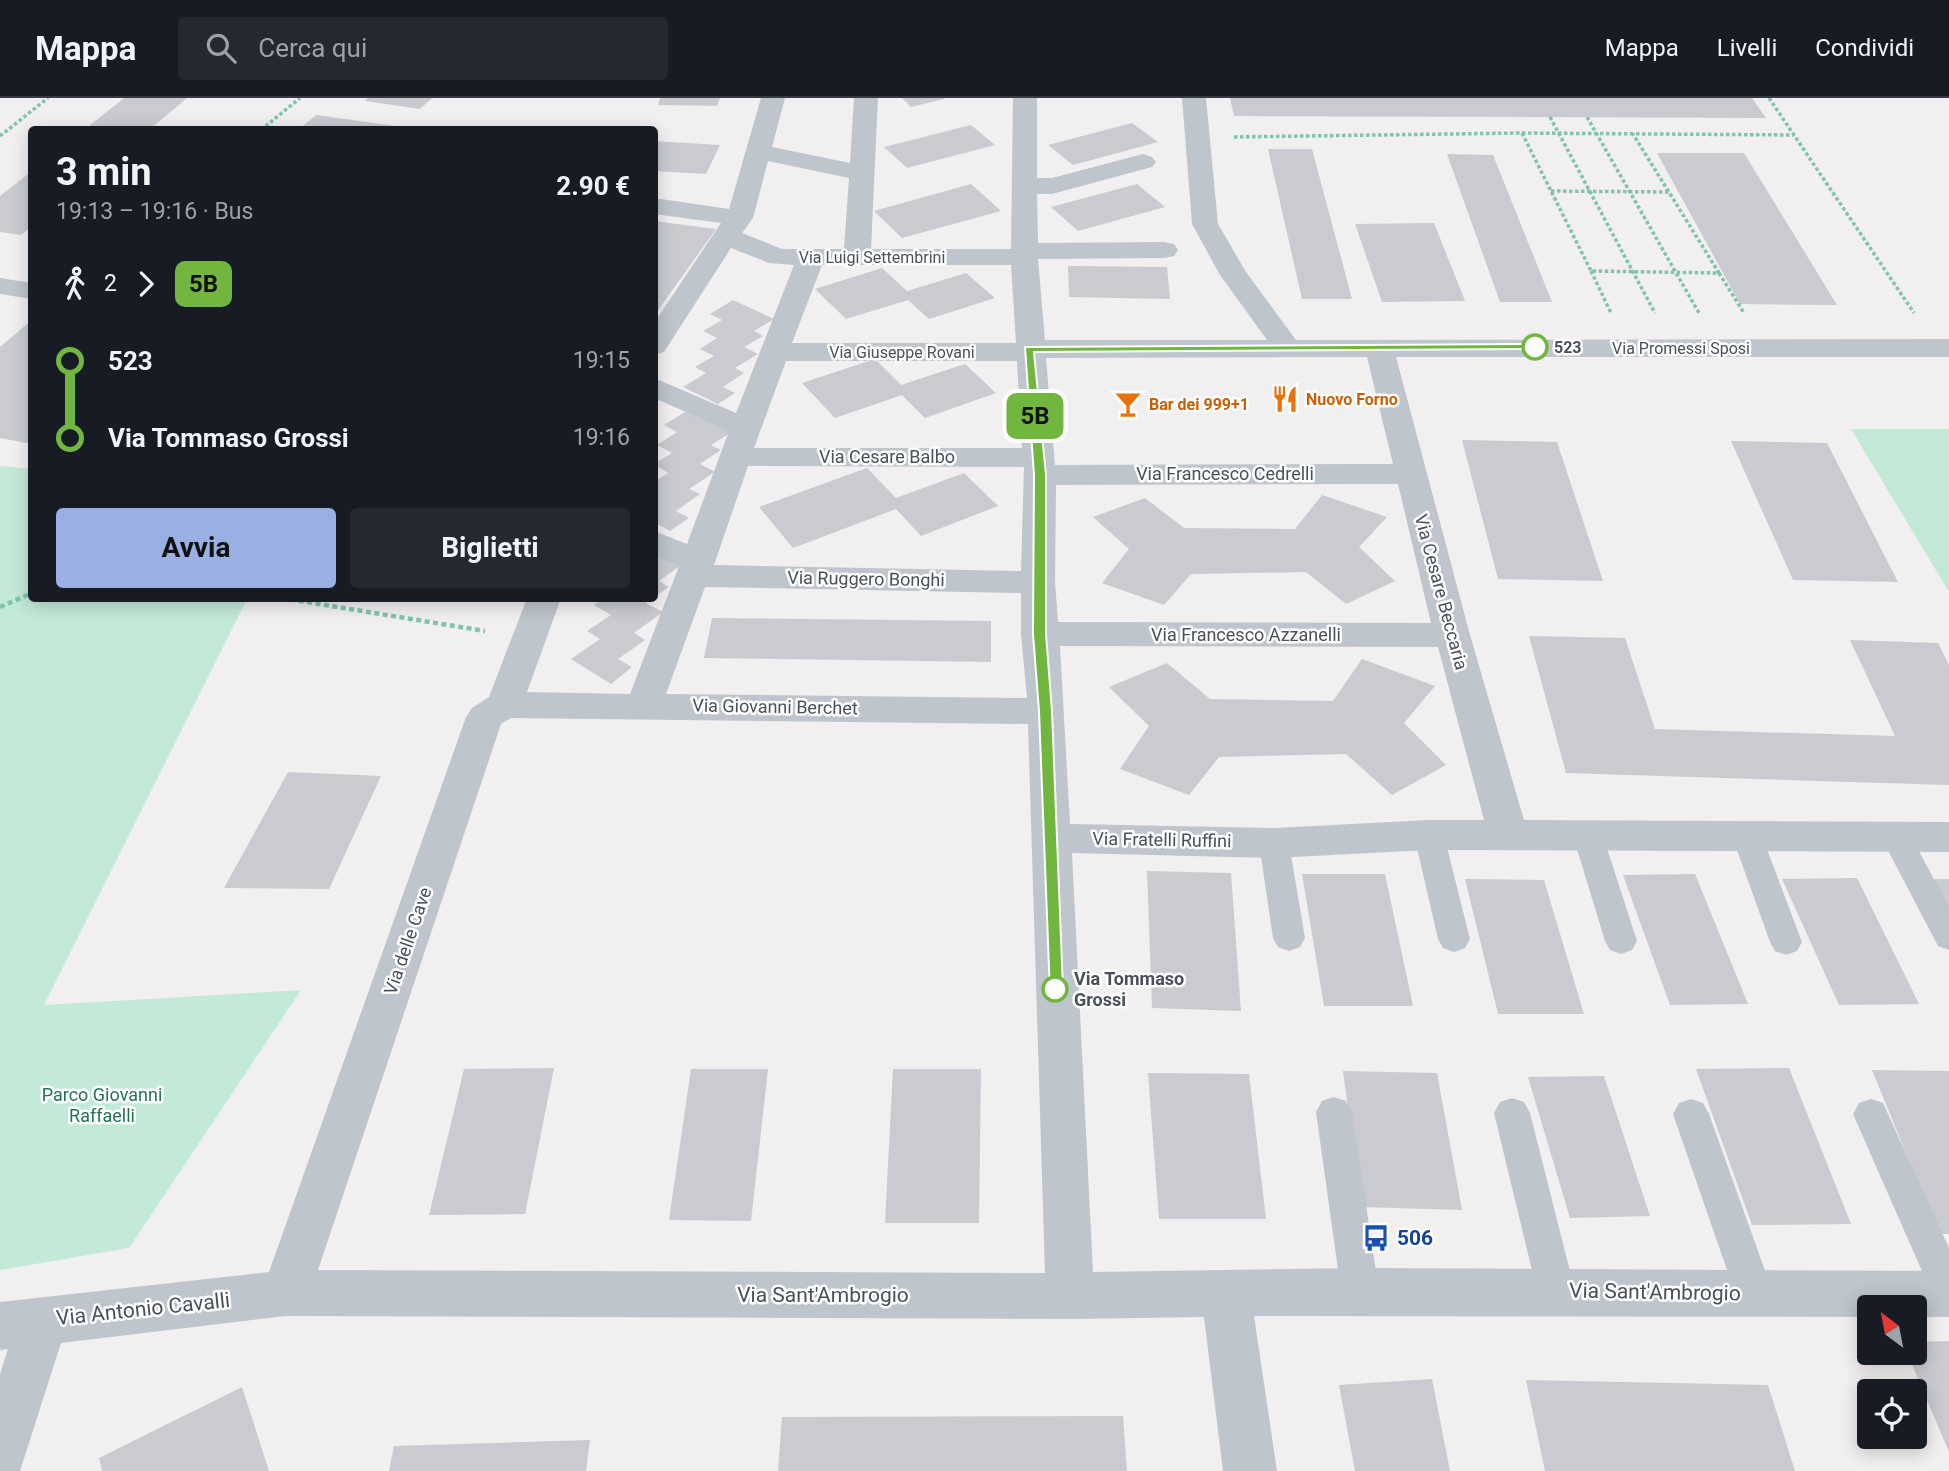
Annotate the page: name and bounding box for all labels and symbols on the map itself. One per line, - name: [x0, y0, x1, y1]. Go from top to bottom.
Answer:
- street label: Via Luigi Settembrini: [799, 248, 945, 267]
- marker: 523: [1522, 334, 1548, 360]
- place label: 523: [1554, 338, 1582, 357]
- street label: Via Promessi Sposi: [1612, 339, 1750, 358]
- street label: Via Giuseppe Rovani: [829, 343, 975, 362]
- restaurant icon: Nuovo Forno: [1270, 384, 1300, 414]
- bar icon: Bar dei 999+1: [1113, 389, 1143, 419]
- place label: Nuovo Forno: [1306, 390, 1398, 409]
- line badge: 5B: [1004, 393, 1066, 439]
- place label: Bar dei 999+1: [1149, 395, 1249, 414]
- street label: Via Cesare Balbo: [819, 446, 955, 467]
- street label: Via Francesco Cedrelli: [1136, 463, 1314, 484]
- street label: Via Cesare Beccaria: [1411, 512, 1472, 672]
- street label: Via Ruggero Bonghi: [787, 567, 945, 590]
- street label: Via Francesco Azzanelli: [1151, 624, 1341, 645]
- street label: Via Giovanni Berchet: [692, 695, 858, 718]
- street label: Via Fratelli Ruffini: [1092, 828, 1232, 851]
- street label: Via delle Cave: [379, 884, 436, 997]
- place label: Via Tommaso Grossi: [1074, 968, 1184, 1010]
- marker: Via Tommaso Grossi: [1042, 976, 1068, 1002]
- park label: Parco Giovanni Raffaelli: [42, 1084, 162, 1126]
- bus stop icon: 506: [1361, 1223, 1391, 1253]
- place label: 506: [1397, 1226, 1433, 1250]
- street label: Via Sant'Ambrogio: [1569, 1279, 1741, 1305]
- street label: Via Sant'Ambrogio: [737, 1283, 909, 1307]
- street label: Via Antonio Cavalli: [55, 1288, 231, 1330]
- north arrow: [1857, 1295, 1927, 1365]

